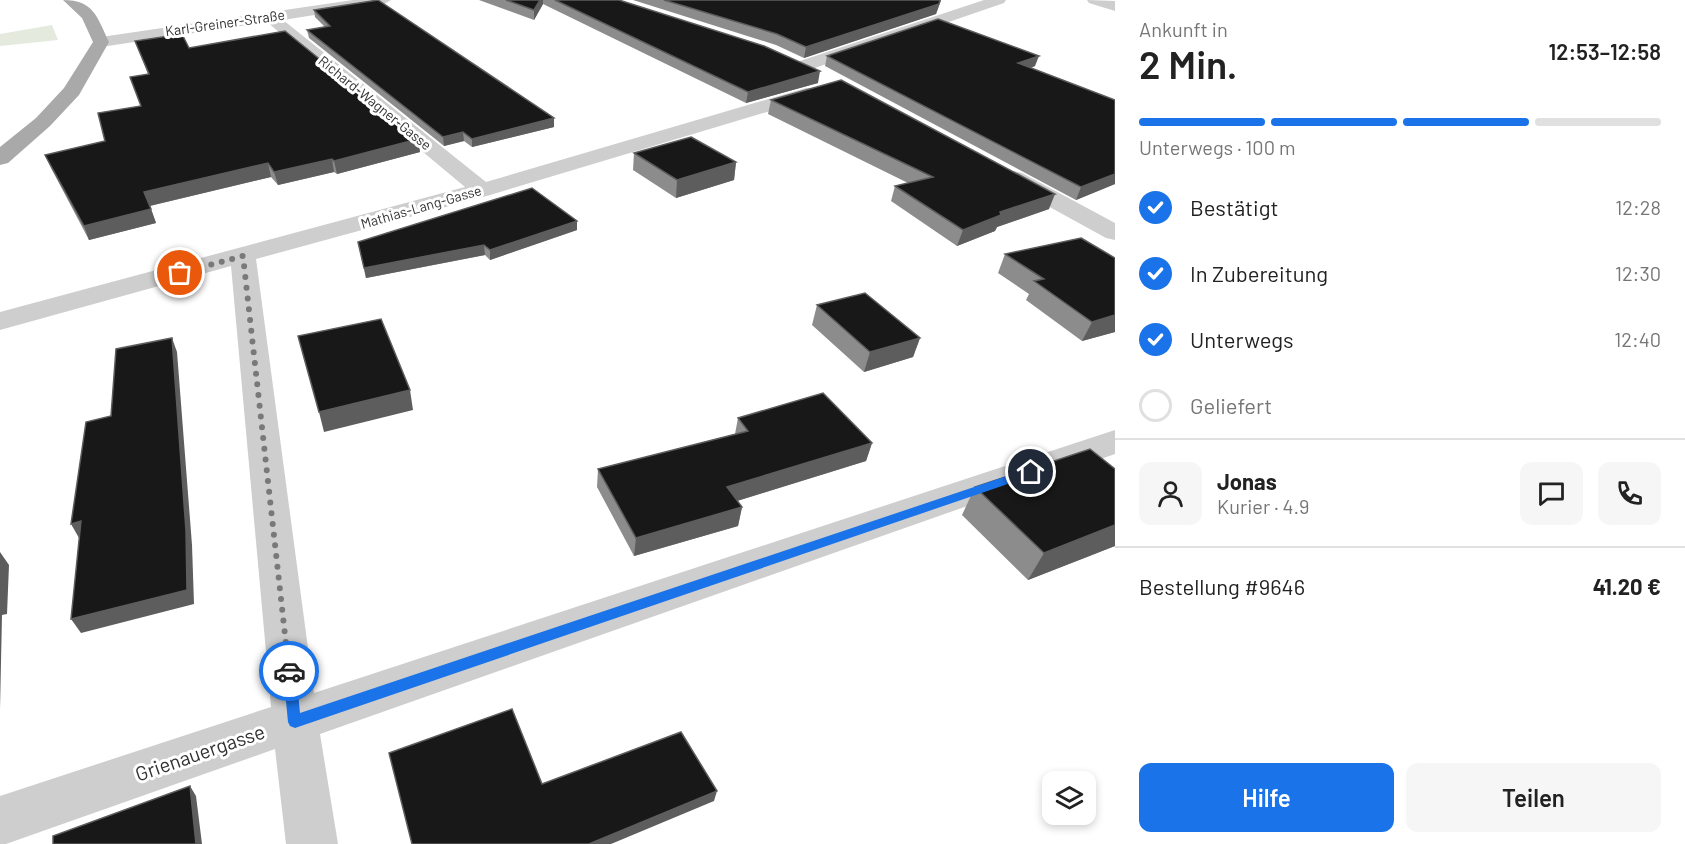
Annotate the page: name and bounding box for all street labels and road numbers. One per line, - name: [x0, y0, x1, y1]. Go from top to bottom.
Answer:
- street label: Karl-Greiner-Straße: [164, 6, 286, 39]
- street label: Richard-Wagner-Gasse: [315, 52, 435, 153]
- street label: Mathias-Lang-Gasse: [359, 181, 483, 232]
- street label: Grienauergasse: [132, 719, 268, 785]

